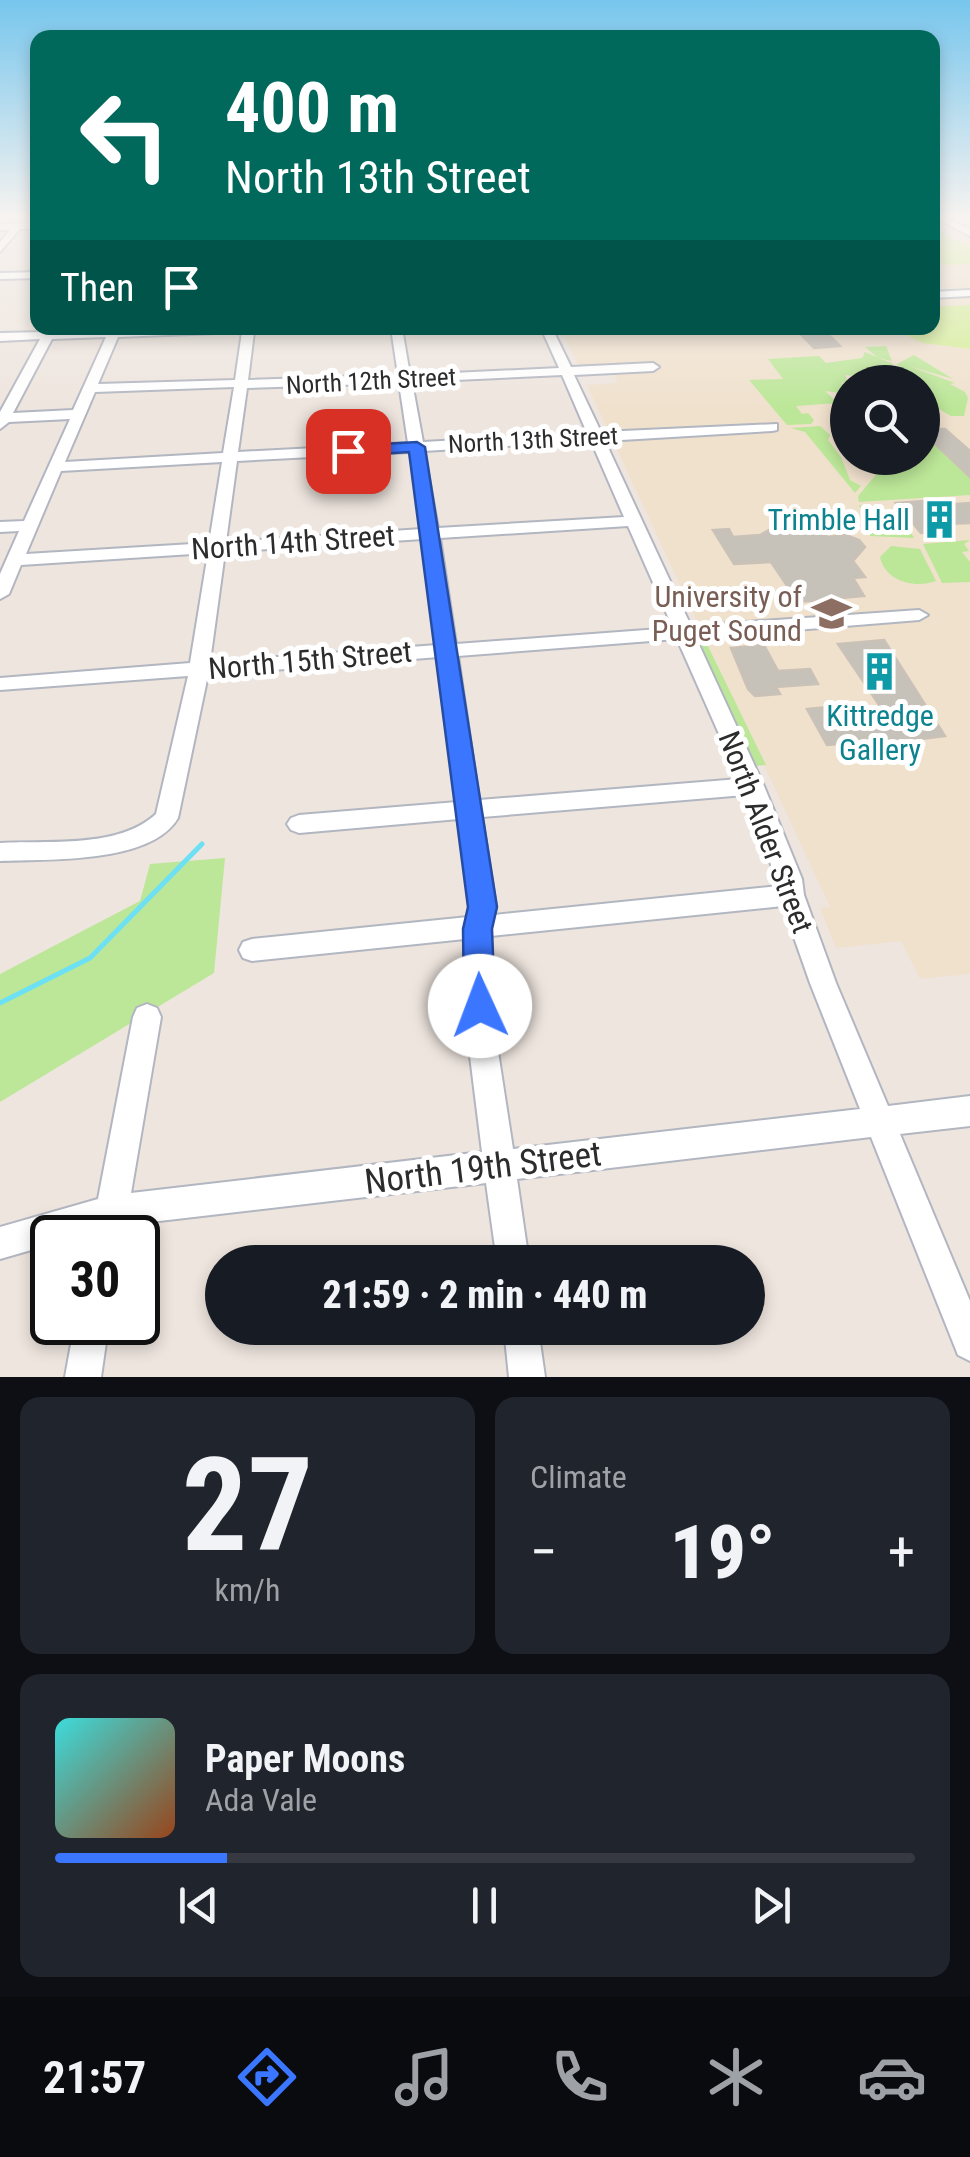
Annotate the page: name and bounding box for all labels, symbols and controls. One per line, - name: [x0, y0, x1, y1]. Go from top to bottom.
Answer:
- text: 400 m: [225, 67, 399, 149]
- icon: left: [60, 70, 190, 200]
- text: North 13th Street: [225, 151, 531, 204]
- icon: arrive: [154, 260, 209, 315]
- text: Then: [60, 266, 134, 310]
- street label: North 12th Street: [285, 362, 457, 400]
- map controls: [830, 365, 940, 475]
- button: search: [830, 365, 940, 475]
- pin: [306, 409, 391, 494]
- street label: North 13th Street: [447, 421, 619, 459]
- icon: arrive: [321, 424, 376, 479]
- building icon: Trimble Hall: [919, 498, 961, 540]
- place label: Trimble Hall: [768, 502, 910, 537]
- street label: North 14th Street: [190, 517, 396, 567]
- place label: University of Puget Sound: [652, 579, 803, 648]
- school or university icon: University of Puget Sound: [811, 592, 853, 634]
- street label: North 15th Street: [207, 634, 413, 686]
- building icon: Kittredge Gallery: [859, 650, 901, 692]
- place label: Kittredge Gallery: [826, 698, 934, 767]
- street label: North Alder Street: [711, 726, 821, 938]
- position arrow: [428, 954, 532, 1058]
- street label: North 19th Street: [362, 1133, 604, 1203]
- speed limit sign: 30: [30, 1215, 160, 1345]
- text: 21:59 · 2 min · 440 m: [323, 1273, 647, 1317]
- text: 27: [182, 1429, 313, 1582]
- text: Climate: [530, 1458, 627, 1496]
- text: 19°: [670, 1508, 775, 1596]
- text: −: [530, 1520, 558, 1584]
- text: +: [888, 1520, 915, 1584]
- text: km/h: [215, 1571, 280, 1609]
- text: Paper Moons: [205, 1737, 405, 1781]
- text: Ada Vale: [205, 1781, 317, 1819]
- icon: previous: [171, 1878, 226, 1933]
- icon: pause: [457, 1878, 512, 1933]
- icon: next: [744, 1878, 799, 1933]
- icon: directions: [232, 2042, 302, 2112]
- icon: music: [389, 2042, 459, 2112]
- icon: phone: [545, 2042, 615, 2112]
- icon: climate: [701, 2042, 771, 2112]
- icon: car: [857, 2042, 927, 2112]
- text: 21:57: [43, 2051, 146, 2104]

